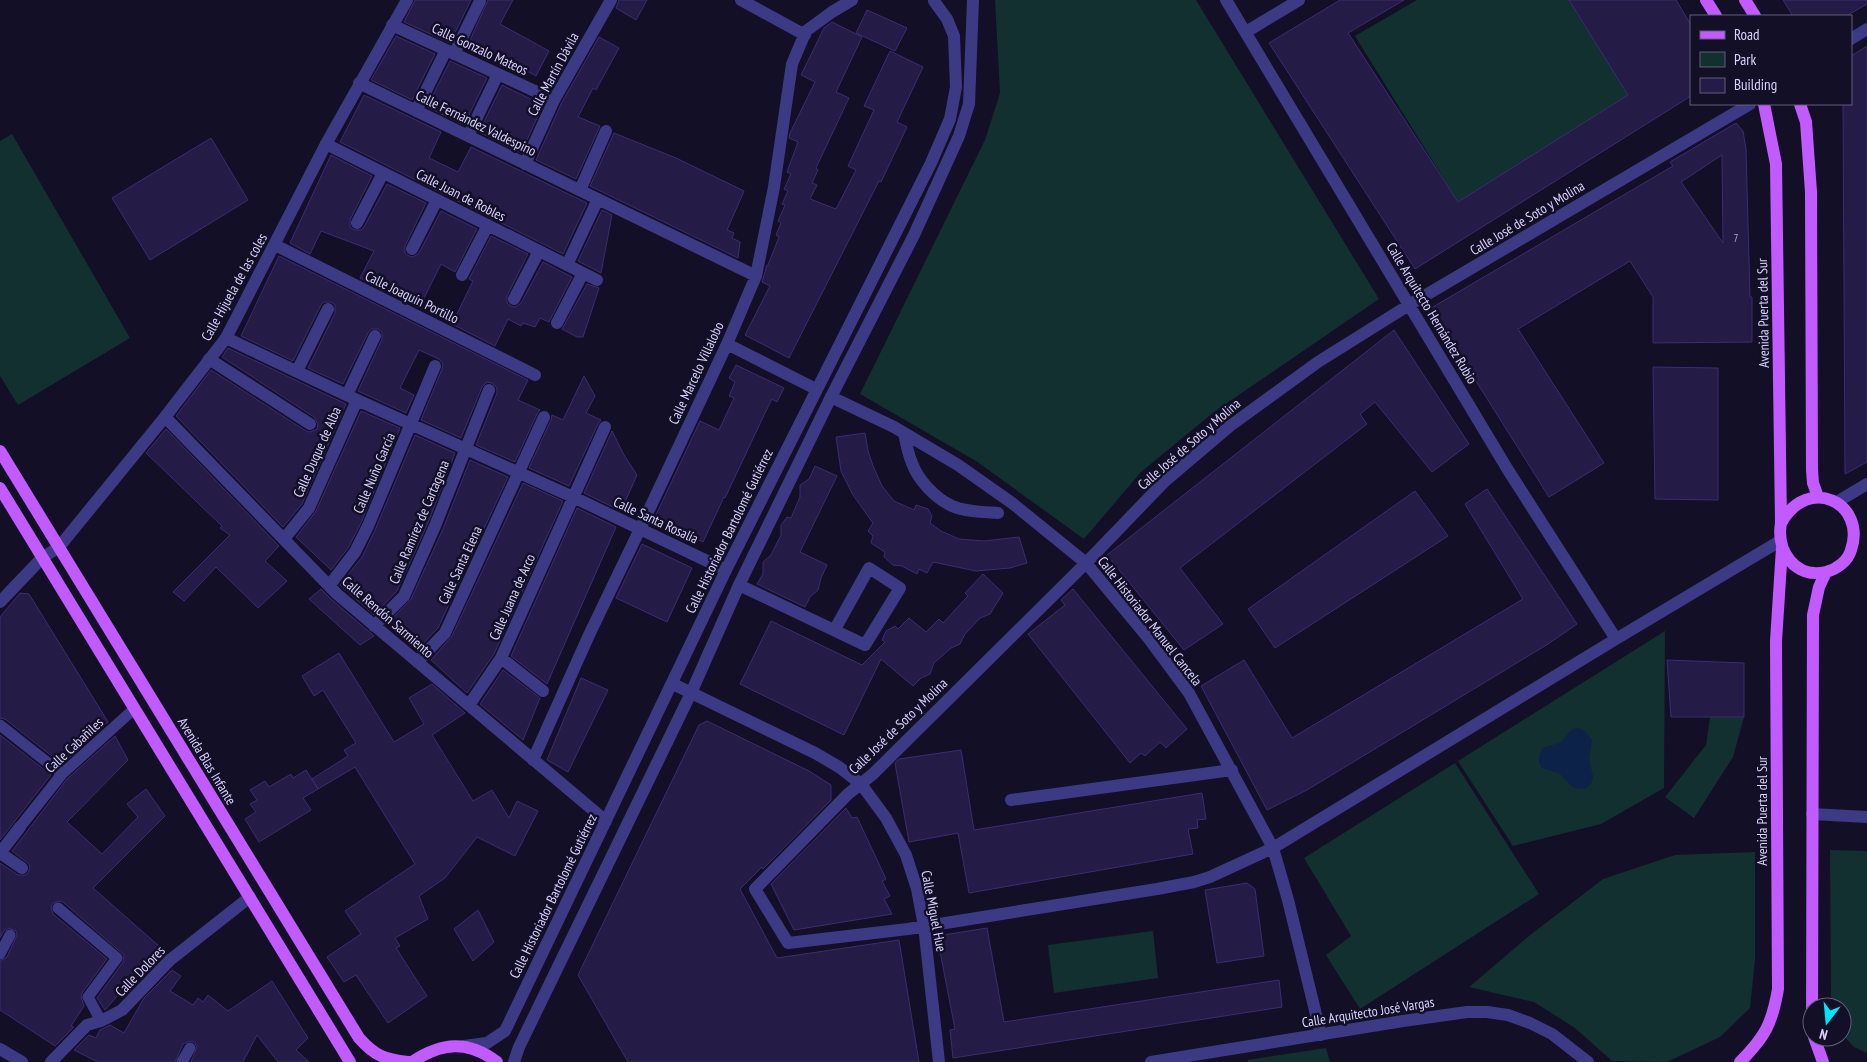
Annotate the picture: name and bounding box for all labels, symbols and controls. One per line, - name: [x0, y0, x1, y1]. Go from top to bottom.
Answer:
- legend: [1690, 15, 1852, 105]
- street label: Calle Gonzalo Mateos: [429, 19, 531, 79]
- text: Road: [1734, 25, 1760, 44]
- street label: Calle Martín Dávila: [523, 29, 583, 119]
- text: Park: [1734, 50, 1756, 69]
- text: Building: [1734, 75, 1777, 94]
- street label: Calle Fernández Valdespino: [413, 86, 539, 160]
- street label: Calle Juan de Robles: [413, 165, 509, 225]
- street label: Calle José de Soto y Molina: [1466, 177, 1588, 259]
- street label: Calle Hijuela de las coles: [197, 230, 271, 344]
- house number: 7: [1734, 231, 1739, 245]
- street label: Calle Arquitecto Hernández Rubio: [1383, 239, 1481, 387]
- street label: Avenida Puerta del Sur: [1753, 258, 1773, 368]
- street label: Calle Joaquín Portillo: [362, 267, 462, 327]
- street label: Calle Marcelo Villalobo: [664, 319, 728, 427]
- street label: Calle José de Soto y Molina: [1134, 394, 1244, 494]
- street label: Calle Duque de Alba: [289, 404, 345, 500]
- street label: Calle Nuño García: [349, 430, 399, 516]
- street label: Calle Historiador Bartolomé Gutiérrez: [681, 446, 777, 616]
- street label: Calle Ramírez de Cartagena: [385, 457, 453, 587]
- street label: Calle Santa Rosalía: [611, 492, 701, 548]
- street label: Calle Santa Elena: [434, 523, 486, 607]
- street label: Calle Juana de Arco: [485, 551, 539, 643]
- street label: Calle Historiador Manuel Cancela: [1094, 553, 1206, 689]
- street label: Calle Rendón Sarmiento: [338, 572, 438, 662]
- street label: Calle José de Soto y Molina: [845, 674, 951, 778]
- street label: Calle Cabañiles: [41, 713, 107, 777]
- street label: Avenida Blas Infante: [174, 714, 240, 808]
- street label: Avenida Puerta del Sur: [1753, 756, 1771, 866]
- street label: Calle Historiador Bartolomé Gutiérrez: [505, 811, 601, 981]
- street label: Calle Miguel Hue: [917, 869, 951, 953]
- street label: Calle Dolores: [111, 941, 169, 1000]
- street label: Calle Arquitecto José Vargas: [1301, 993, 1436, 1031]
- north arrow: [1802, 997, 1852, 1047]
- text: N: [1817, 1025, 1830, 1044]

